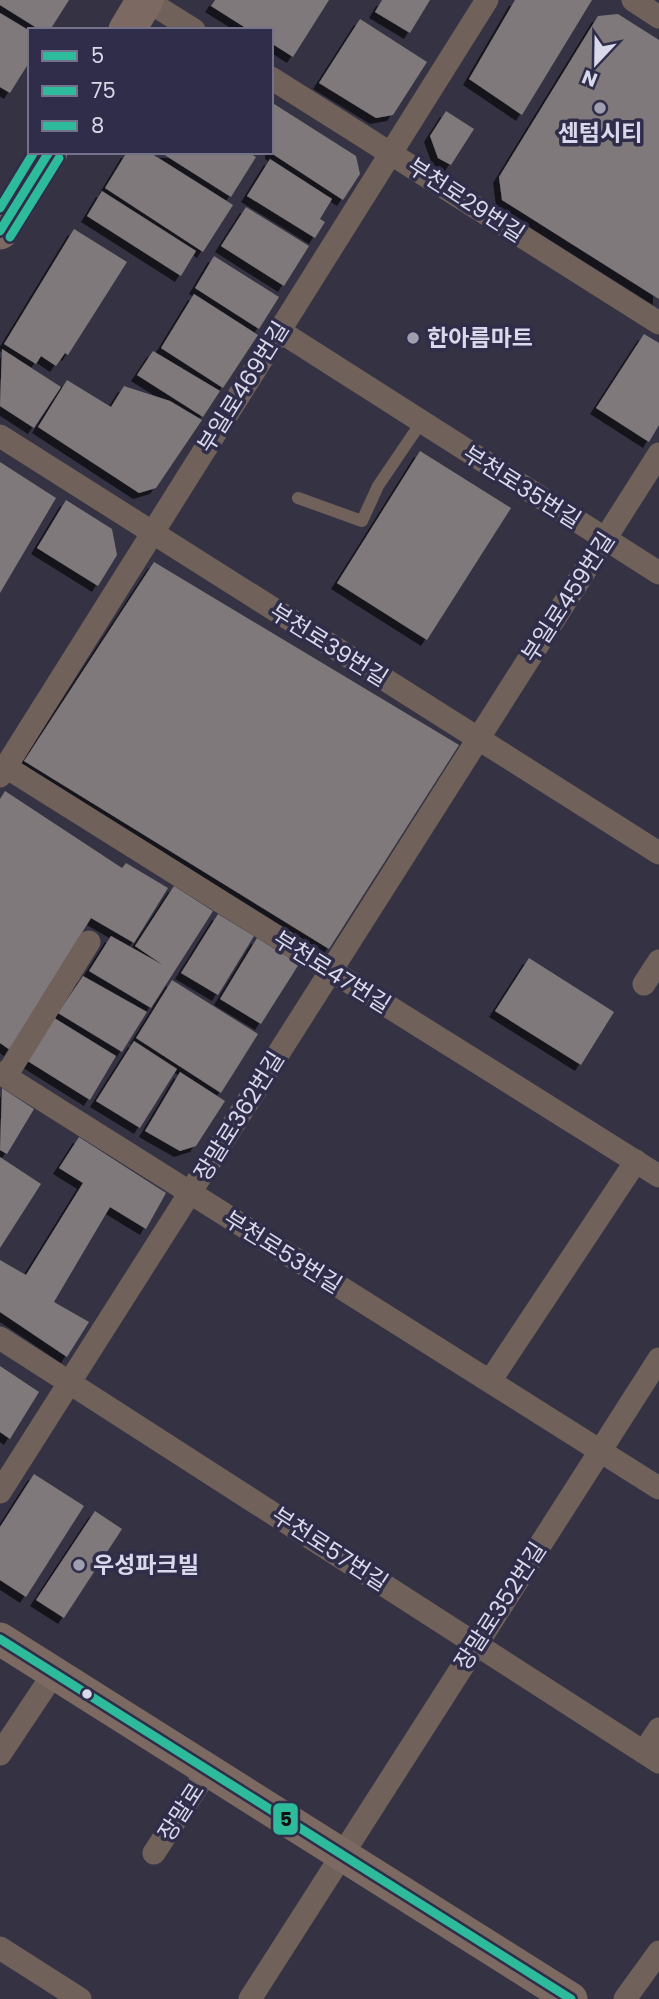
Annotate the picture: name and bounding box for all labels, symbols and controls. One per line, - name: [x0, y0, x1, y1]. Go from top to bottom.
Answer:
- legend: [28, 28, 273, 154]
- north arrow: [561, 28, 631, 98]
- text: 5: [91, 41, 104, 70]
- text: N: [578, 63, 602, 93]
- text: 75: [91, 76, 116, 105]
- marker: 센텀시티: [592, 100, 608, 116]
- text: 8: [91, 111, 104, 140]
- place label: 센텀시티: [558, 117, 642, 149]
- street label: 부천로29번길: [401, 150, 531, 250]
- street label: 부일로469번길: [190, 315, 296, 459]
- place label: 한아름마트: [427, 322, 533, 354]
- marker: 한아름마트: [405, 330, 421, 346]
- street label: 부천로35번길: [457, 438, 587, 536]
- street label: 부일로459번길: [514, 526, 622, 668]
- street label: 부천로39번길: [264, 596, 394, 694]
- street label: 부천로47번길: [267, 923, 397, 1021]
- street label: 장말로362번길: [186, 1045, 292, 1187]
- street label: 부천로53번길: [218, 1203, 348, 1301]
- street label: 부천로57번길: [266, 1499, 394, 1599]
- street label: 장말로352번길: [447, 1536, 553, 1676]
- place label: 우성파크빌: [93, 1549, 199, 1581]
- marker: 우성파크빌: [71, 1557, 87, 1573]
- unlabelled marker: [80, 1687, 94, 1701]
- street label: 장말로: [150, 1777, 212, 1847]
- line badge: 5: [272, 1802, 299, 1836]
- text: 5: [280, 1806, 292, 1833]

